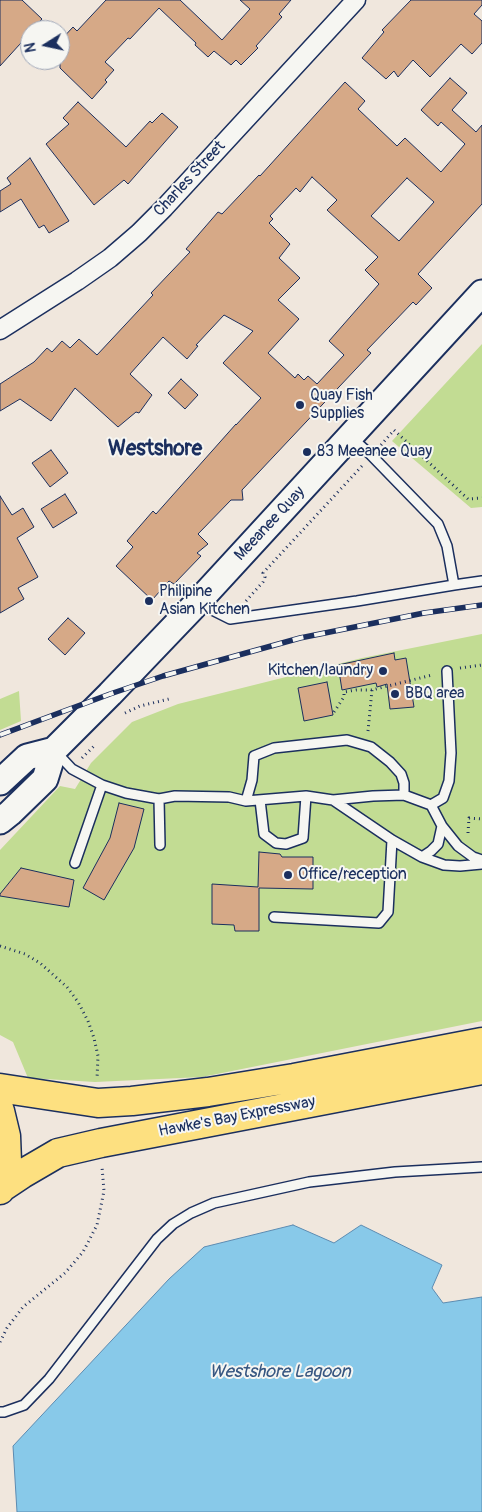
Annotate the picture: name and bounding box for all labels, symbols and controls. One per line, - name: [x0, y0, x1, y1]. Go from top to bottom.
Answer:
- north arrow: [20, 20, 70, 70]
- text: N: [22, 41, 40, 54]
- street label: Charles Street: [150, 137, 230, 221]
- place label: Quay Fish Supplies: [310, 386, 373, 424]
- marker: Quay Fish Supplies: [294, 399, 306, 411]
- district label: Westshore: [108, 437, 202, 463]
- place label: 83 Meeanee Quay: [317, 442, 432, 462]
- marker: 83 Meeanee Quay: [301, 446, 313, 458]
- street label: Meeanee Quay: [231, 483, 309, 565]
- place label: Philipine Asian Kitchen: [159, 582, 250, 620]
- marker: Philipine Asian Kitchen: [143, 595, 155, 607]
- place label: Kitchen/laundry: [268, 661, 373, 681]
- marker: Kitchen/laundry: [377, 665, 389, 677]
- place label: BBQ area: [405, 684, 465, 704]
- marker: BBQ area: [389, 688, 401, 700]
- place label: Office/reception: [298, 865, 407, 885]
- marker: Office/reception: [282, 869, 294, 881]
- street label: Hawke's Bay Expressway: [157, 1092, 317, 1142]
- water label: Westshore Lagoon: [209, 1361, 351, 1383]

